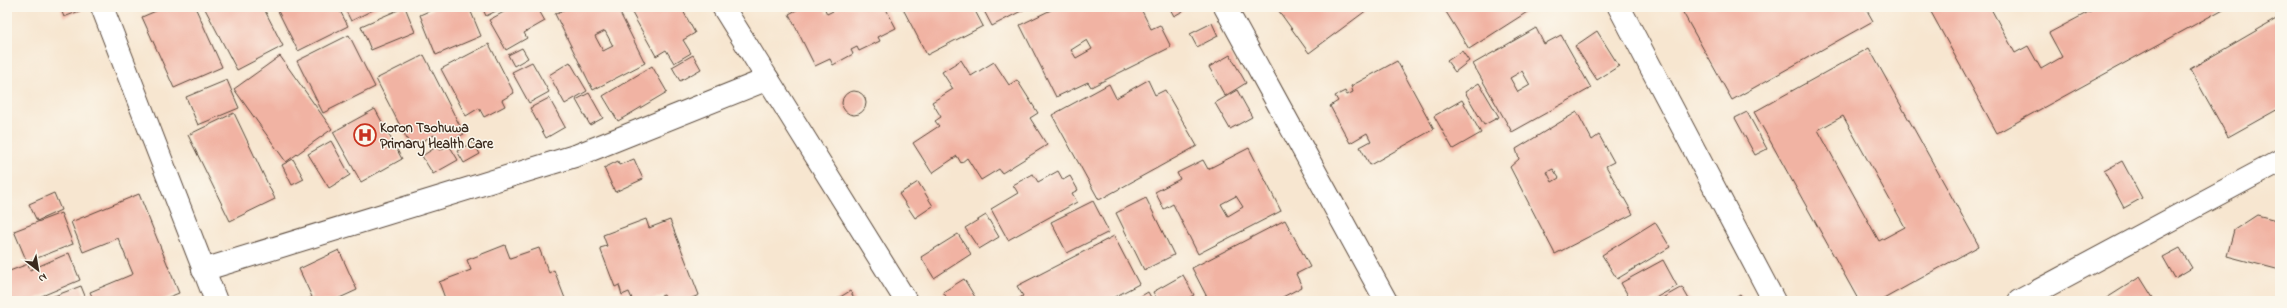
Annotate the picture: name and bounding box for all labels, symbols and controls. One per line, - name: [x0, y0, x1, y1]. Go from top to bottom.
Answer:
- place label: Koron Tsohuwa Primary Health Care: [380, 118, 494, 157]
- hospital icon: Koron Tsohuwa Primary Health Care: [352, 122, 378, 148]
- north arrow: [18, 250, 58, 290]
- text: N: [35, 269, 50, 286]

